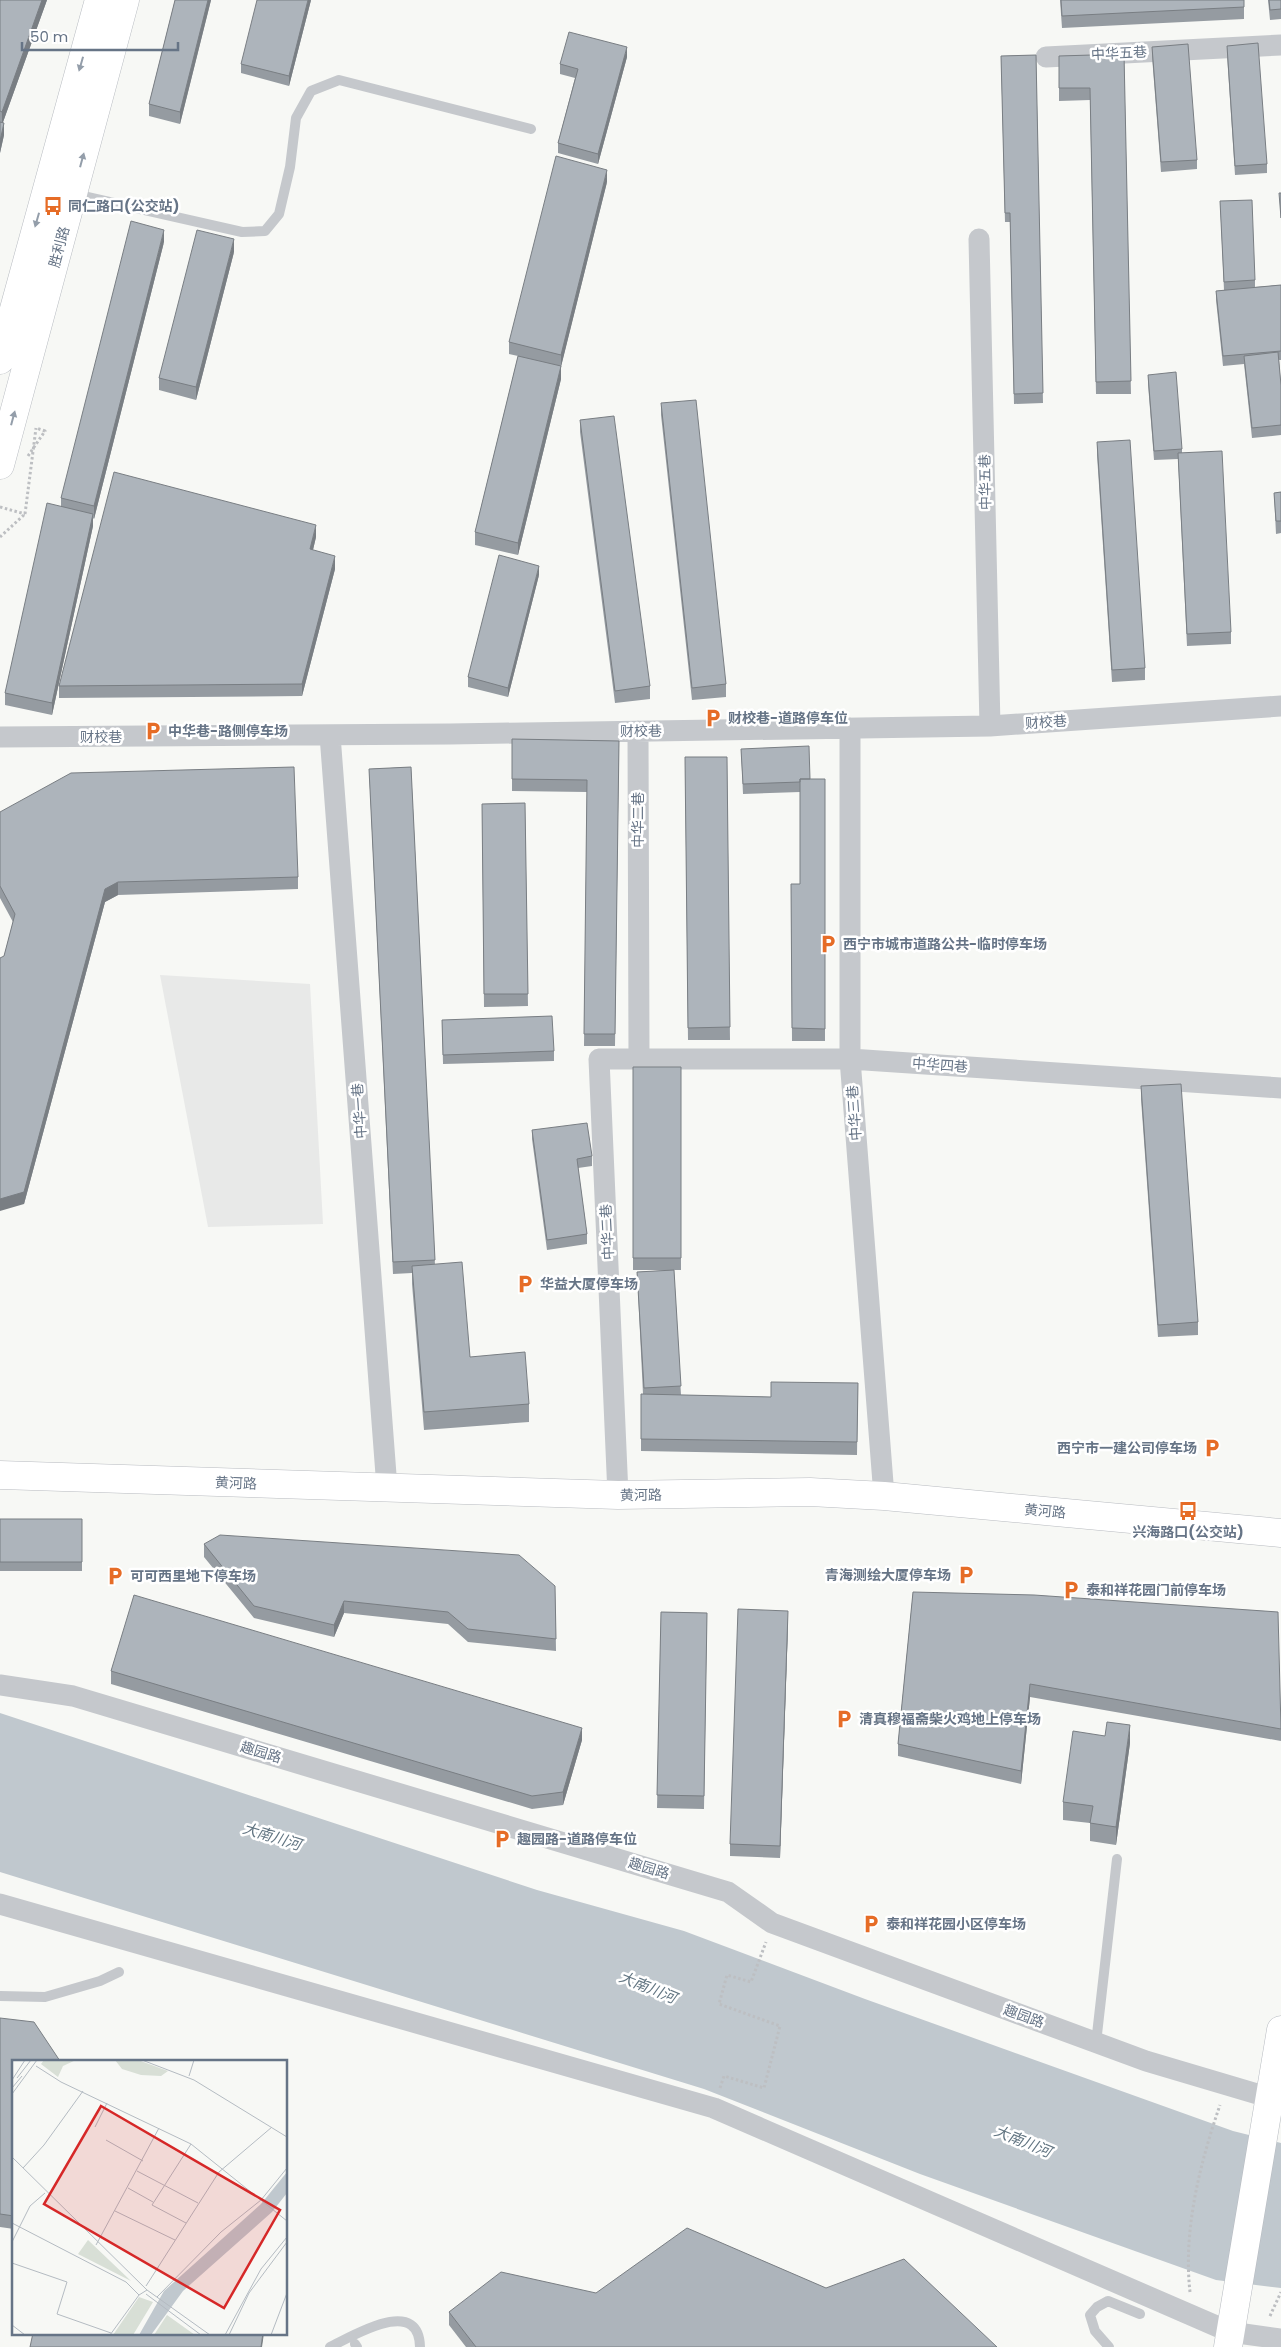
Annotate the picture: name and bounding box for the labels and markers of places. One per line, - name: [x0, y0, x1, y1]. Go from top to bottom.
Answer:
- bus stop icon: 同仁路口(公交站): [42, 195, 64, 217]
- place label: 同仁路口(公交站): [68, 196, 179, 216]
- parking icon: 财校巷-道路停车位: [702, 707, 724, 729]
- place label: 财校巷-道路停车位: [728, 708, 848, 728]
- parking icon: 中华巷-路侧停车场: [142, 720, 164, 742]
- place label: 中华巷-路侧停车场: [168, 721, 288, 741]
- parking icon: 西宁市城市道路公共-临时停车场: [817, 933, 839, 955]
- place label: 西宁市城市道路公共-临时停车场: [843, 934, 1047, 954]
- parking icon: 华益大厦停车场: [514, 1273, 536, 1295]
- place label: 华益大厦停车场: [540, 1274, 638, 1294]
- parking icon: 西宁市一建公司停车场: [1201, 1437, 1223, 1459]
- place label: 西宁市一建公司停车场: [1057, 1438, 1197, 1458]
- bus stop icon: 兴海路口(公交站): [1177, 1500, 1199, 1522]
- place label: 兴海路口(公交站): [1132, 1522, 1244, 1542]
- parking icon: 青海测绘大厦停车场: [955, 1564, 977, 1586]
- parking icon: 可可西里地下停车场: [104, 1565, 126, 1587]
- place label: 青海测绘大厦停车场: [825, 1565, 951, 1585]
- place label: 可可西里地下停车场: [130, 1566, 256, 1586]
- parking icon: 泰和祥花园门前停车场: [1060, 1579, 1082, 1601]
- place label: 泰和祥花园门前停车场: [1086, 1580, 1226, 1600]
- parking icon: 清真穆福斋柴火鸡地上停车场: [833, 1708, 855, 1730]
- place label: 清真穆福斋柴火鸡地上停车场: [859, 1709, 1041, 1729]
- parking icon: 趣园路-道路停车位: [491, 1828, 513, 1850]
- place label: 趣园路-道路停车位: [517, 1829, 637, 1849]
- parking icon: 泰和祥花园小区停车场: [860, 1913, 882, 1935]
- place label: 泰和祥花园小区停车场: [886, 1914, 1026, 1934]

